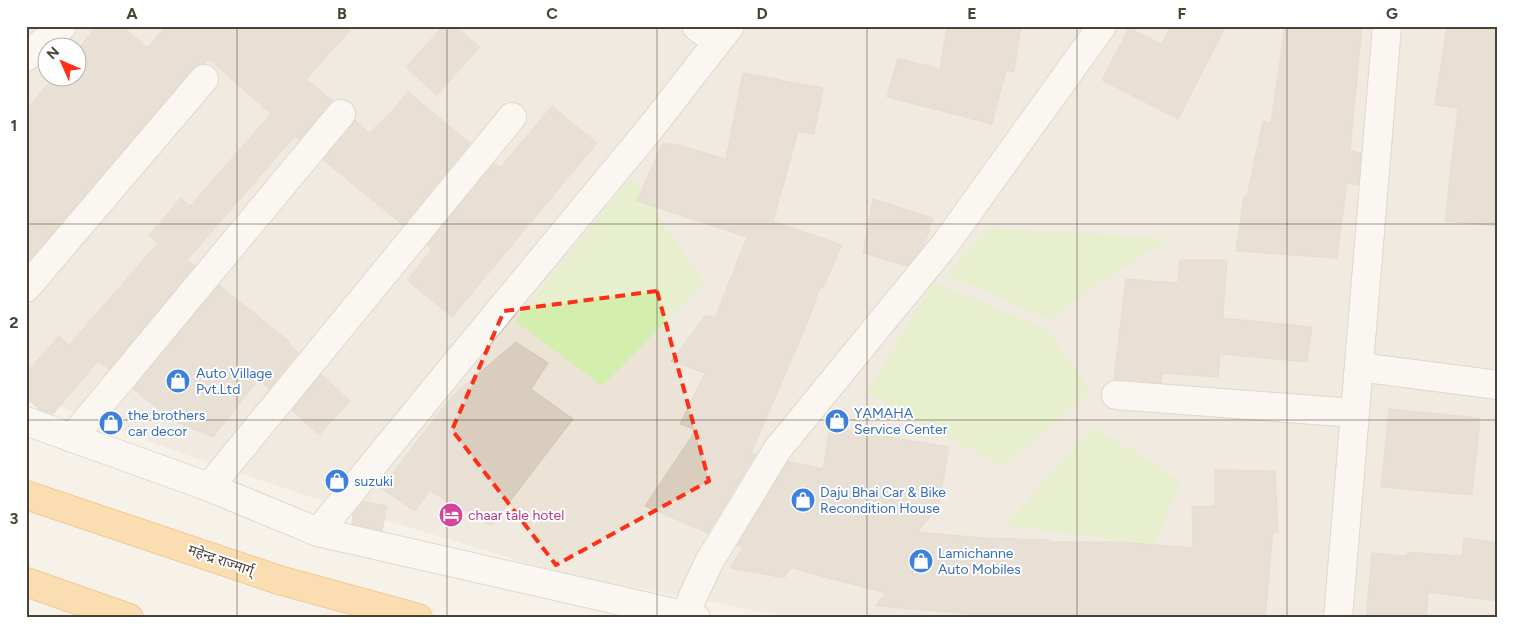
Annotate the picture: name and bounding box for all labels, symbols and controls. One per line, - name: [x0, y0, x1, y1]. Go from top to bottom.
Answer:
- text: A: [126, 4, 138, 23]
- text: B: [337, 4, 347, 23]
- text: C: [546, 4, 558, 23]
- text: D: [756, 4, 768, 23]
- text: E: [967, 4, 977, 23]
- text: F: [1178, 4, 1187, 23]
- text: G: [1386, 4, 1398, 23]
- north arrow: [38, 38, 88, 88]
- text: N: [43, 43, 63, 63]
- text: 1: [11, 116, 17, 135]
- text: 2: [9, 313, 19, 332]
- place label: Auto Village Pvt.Ltd: [196, 365, 273, 398]
- shop icon: Auto Village Pvt.Ltd: [165, 368, 191, 394]
- place label: YAMAHA Service Center: [854, 405, 948, 438]
- place label: the brothers car decor: [128, 407, 205, 440]
- shop icon: YAMAHA Service Center: [824, 408, 850, 434]
- shop icon: the brothers car decor: [98, 410, 124, 436]
- shop icon: suzuki: [324, 468, 350, 494]
- place label: suzuki: [354, 473, 393, 490]
- place label: Daju Bhai Car & Bike Recondition House: [820, 484, 946, 517]
- shop icon: Daju Bhai Car & Bike Recondition House: [790, 487, 816, 513]
- hotel icon: chaar tale hotel: [438, 502, 464, 528]
- place label: chaar tale hotel: [468, 507, 564, 524]
- text: 3: [10, 509, 19, 528]
- street label: महेन्द्र राज्मार्ग्: [185, 540, 258, 581]
- place label: Lamichanne Auto Mobiles: [938, 545, 1021, 578]
- shop icon: Lamichanne Auto Mobiles: [908, 548, 934, 574]

